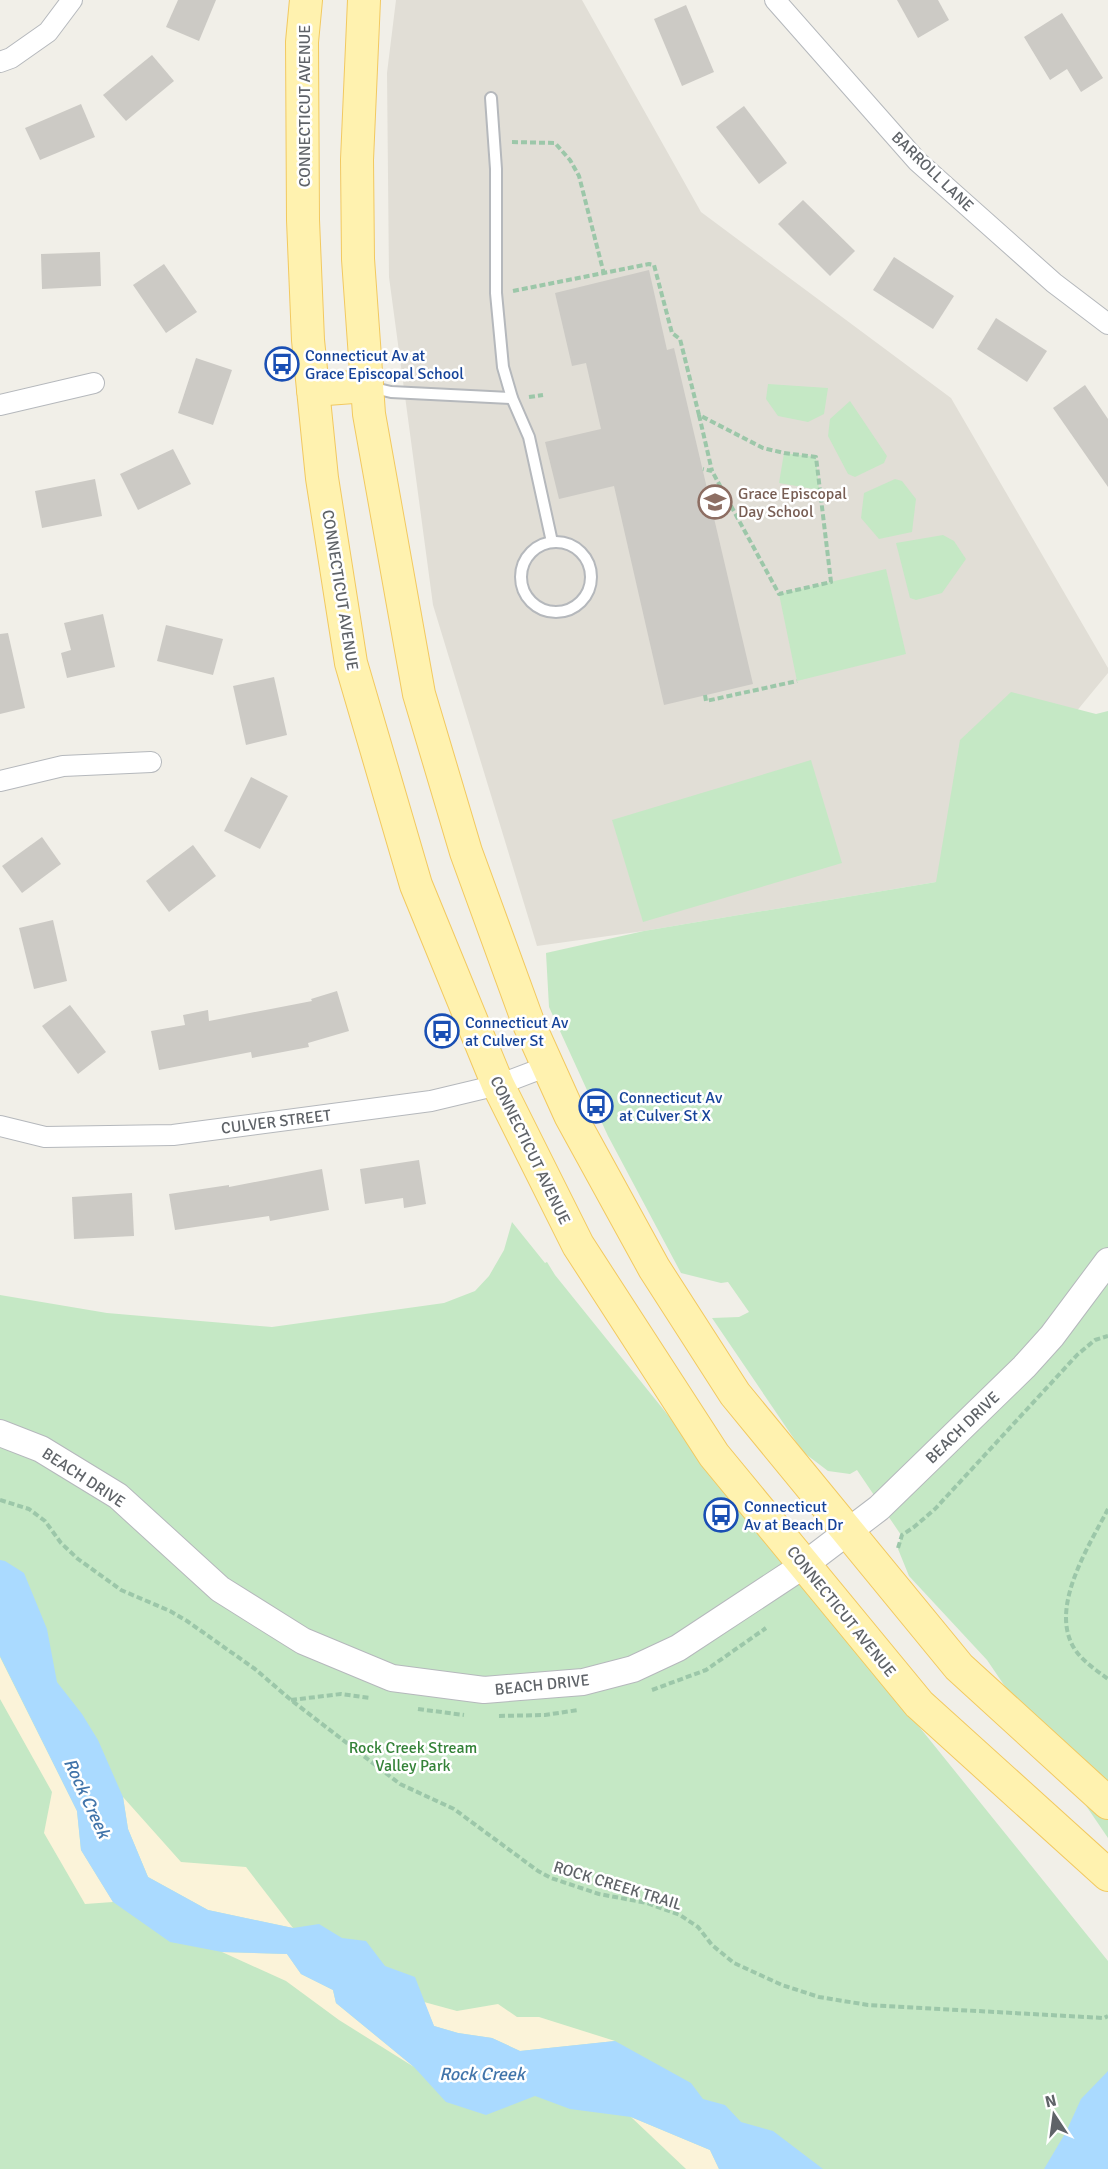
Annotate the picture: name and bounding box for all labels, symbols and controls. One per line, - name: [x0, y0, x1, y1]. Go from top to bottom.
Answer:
- street label: CONNECTICUT AVENUE: [295, 25, 315, 187]
- street label: BARROLL LANE: [887, 127, 978, 216]
- bus stop icon: Connecticut Av at Grace Episcopal School: [264, 346, 300, 382]
- place label: Connecticut Av at Grace Episcopal School: [305, 346, 464, 384]
- school or university icon: Grace Episcopal Day School: [697, 484, 733, 520]
- place label: Grace Episcopal Day School: [738, 484, 847, 522]
- street label: CONNECTICUT AVENUE: [317, 508, 363, 672]
- bus stop icon: Connecticut Av at Culver St: [424, 1013, 460, 1049]
- place label: Connecticut Av at Culver St: [465, 1013, 569, 1051]
- street label: CONNECTICUT AVENUE: [485, 1073, 575, 1228]
- bus stop icon: Connecticut Av at Culver St X: [578, 1088, 614, 1124]
- place label: Connecticut Av at Culver St X: [619, 1088, 723, 1126]
- street label: CULVER STREET: [220, 1105, 332, 1139]
- street label: BEACH DRIVE: [922, 1387, 1004, 1468]
- street label: BEACH DRIVE: [38, 1444, 129, 1512]
- bus stop icon: Connecticut Av at Beach Dr: [703, 1497, 739, 1533]
- place label: Connecticut Av at Beach Dr: [744, 1497, 843, 1535]
- street label: CONNECTICUT AVENUE: [782, 1542, 900, 1681]
- street label: BEACH DRIVE: [494, 1670, 590, 1700]
- park label: Rock Creek Stream Valley Park: [349, 1738, 477, 1776]
- water label: Rock Creek: [59, 1755, 116, 1843]
- street label: ROCK CREEK TRAIL: [551, 1857, 684, 1915]
- water label: Rock Creek: [439, 2063, 527, 2085]
- north arrow: [1024, 2085, 1084, 2145]
- text: N: [1043, 2090, 1059, 2112]

